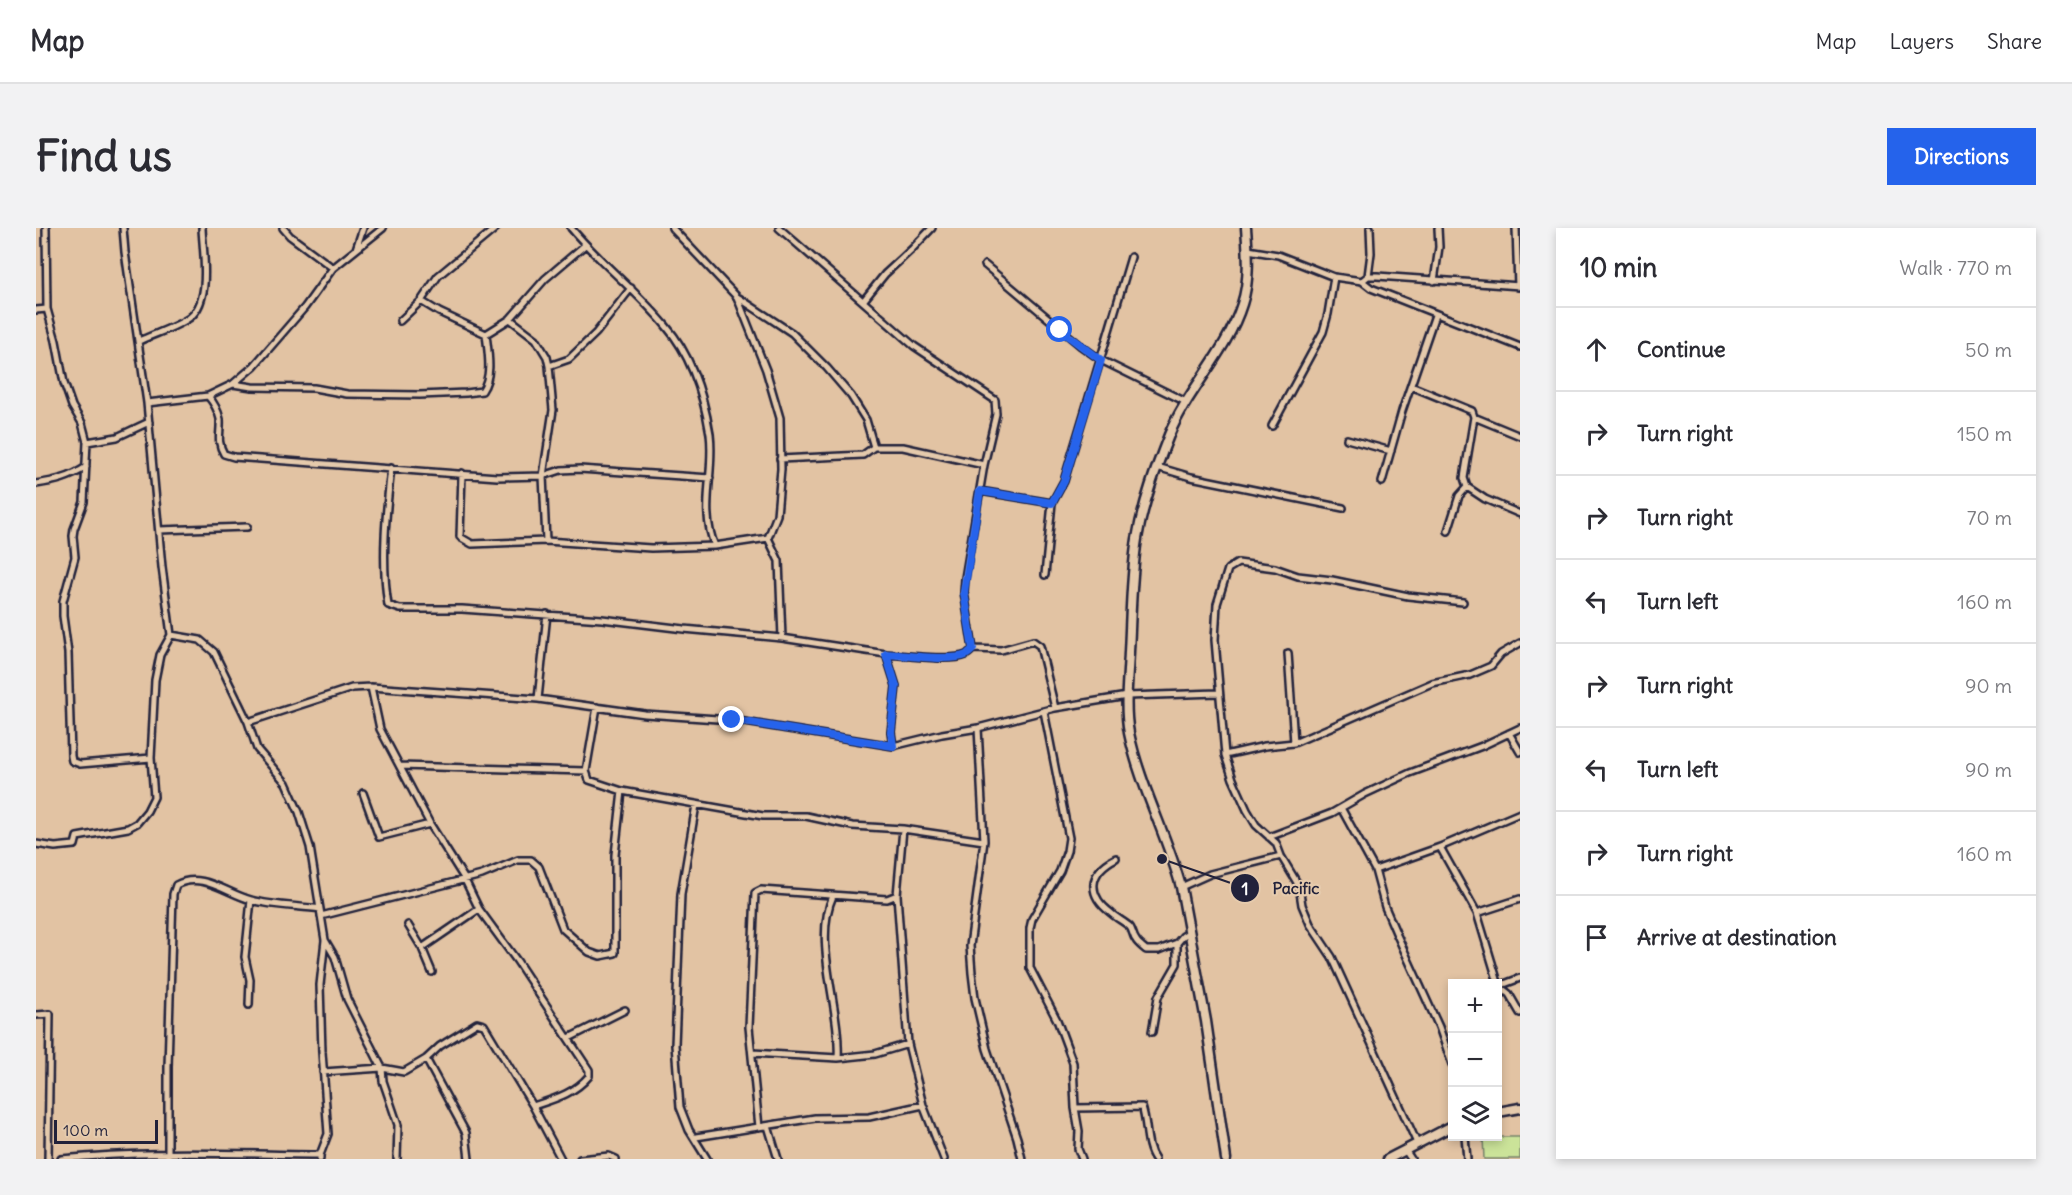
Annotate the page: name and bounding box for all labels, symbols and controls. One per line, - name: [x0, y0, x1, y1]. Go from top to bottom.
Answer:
- text: Map: [30, 23, 84, 59]
- text: Map: [1816, 28, 1856, 55]
- text: Layers: [1889, 28, 1954, 55]
- text: Share: [1987, 28, 2042, 55]
- button: Directions: [1887, 128, 2036, 185]
- text: Find us: [36, 130, 172, 182]
- text: 10 min: [1580, 251, 1657, 284]
- text: Walk · 770 m: [1899, 255, 2012, 280]
- route start: [1046, 316, 1072, 342]
- icon: ahead: [1580, 333, 1613, 366]
- text: Continue: [1637, 335, 1726, 363]
- text: 50 m: [1965, 337, 2012, 362]
- icon: right: [1580, 417, 1613, 450]
- text: Turn right: [1637, 419, 1733, 447]
- text: 150 m: [1957, 421, 2012, 446]
- icon: right: [1580, 501, 1613, 534]
- text: Turn right: [1637, 503, 1733, 531]
- text: 70 m: [1967, 505, 2012, 530]
- icon: left: [1580, 585, 1613, 618]
- text: Turn left: [1637, 587, 1718, 615]
- text: 160 m: [1957, 589, 2012, 614]
- icon: right: [1580, 669, 1613, 702]
- text: Turn right: [1637, 671, 1733, 699]
- text: 90 m: [1965, 673, 2012, 698]
- route end: [718, 706, 744, 732]
- icon: left: [1580, 753, 1613, 786]
- text: Turn left: [1637, 755, 1718, 783]
- text: 90 m: [1965, 757, 2012, 782]
- icon: right: [1580, 837, 1613, 870]
- text: Turn right: [1637, 839, 1733, 867]
- text: 160 m: [1957, 841, 2012, 866]
- callout: Pacific: [1230, 871, 1331, 905]
- text: 1: [1241, 877, 1249, 900]
- text: Pacific: [1273, 878, 1319, 898]
- icon: arrive: [1580, 921, 1613, 954]
- text: Arrive at destination: [1637, 923, 1837, 951]
- map controls: [1448, 979, 1502, 1141]
- button: +: [1448, 979, 1502, 1033]
- button: −: [1448, 1033, 1502, 1087]
- button: layers: [1448, 1087, 1502, 1141]
- scale bar: [54, 1117, 158, 1144]
- text: 100 m: [63, 1120, 108, 1140]

